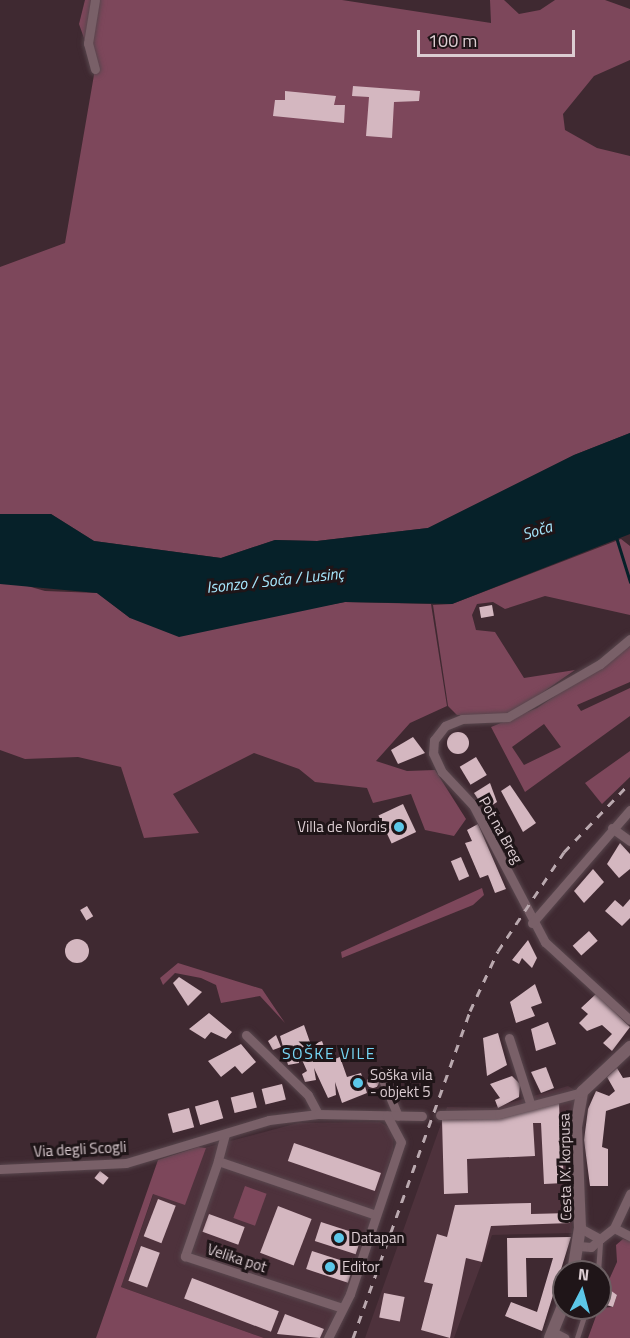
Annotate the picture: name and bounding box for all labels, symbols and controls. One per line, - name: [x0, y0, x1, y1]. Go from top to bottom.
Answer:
- scale bar: [420, 18, 578, 56]
- text: 100 m: [428, 27, 477, 54]
- water label: Soča: [520, 516, 554, 544]
- water label: Isonzo / Soča / Lusinç: [205, 563, 345, 597]
- street label: Pot na Breg: [475, 793, 527, 867]
- place label: Villa de Nordis: [297, 818, 387, 836]
- marker: Villa de Nordis: [392, 820, 406, 834]
- district label: SOŠKE VILE: [282, 1043, 376, 1063]
- place label: Soška vila - objekt 5: [370, 1065, 432, 1100]
- marker: Soška vila - objekt 5: [351, 1076, 365, 1090]
- street label: Cesta IX. korpusa: [555, 1113, 575, 1221]
- street label: Via degli Scogli: [33, 1138, 127, 1160]
- place label: Datapan: [351, 1229, 404, 1247]
- marker: Datapan: [332, 1231, 346, 1245]
- street label: Velika pot: [205, 1240, 269, 1276]
- place label: Editor: [342, 1258, 380, 1276]
- marker: Editor: [323, 1260, 337, 1274]
- north arrow: [552, 1260, 612, 1320]
- text: N: [577, 1262, 590, 1287]

